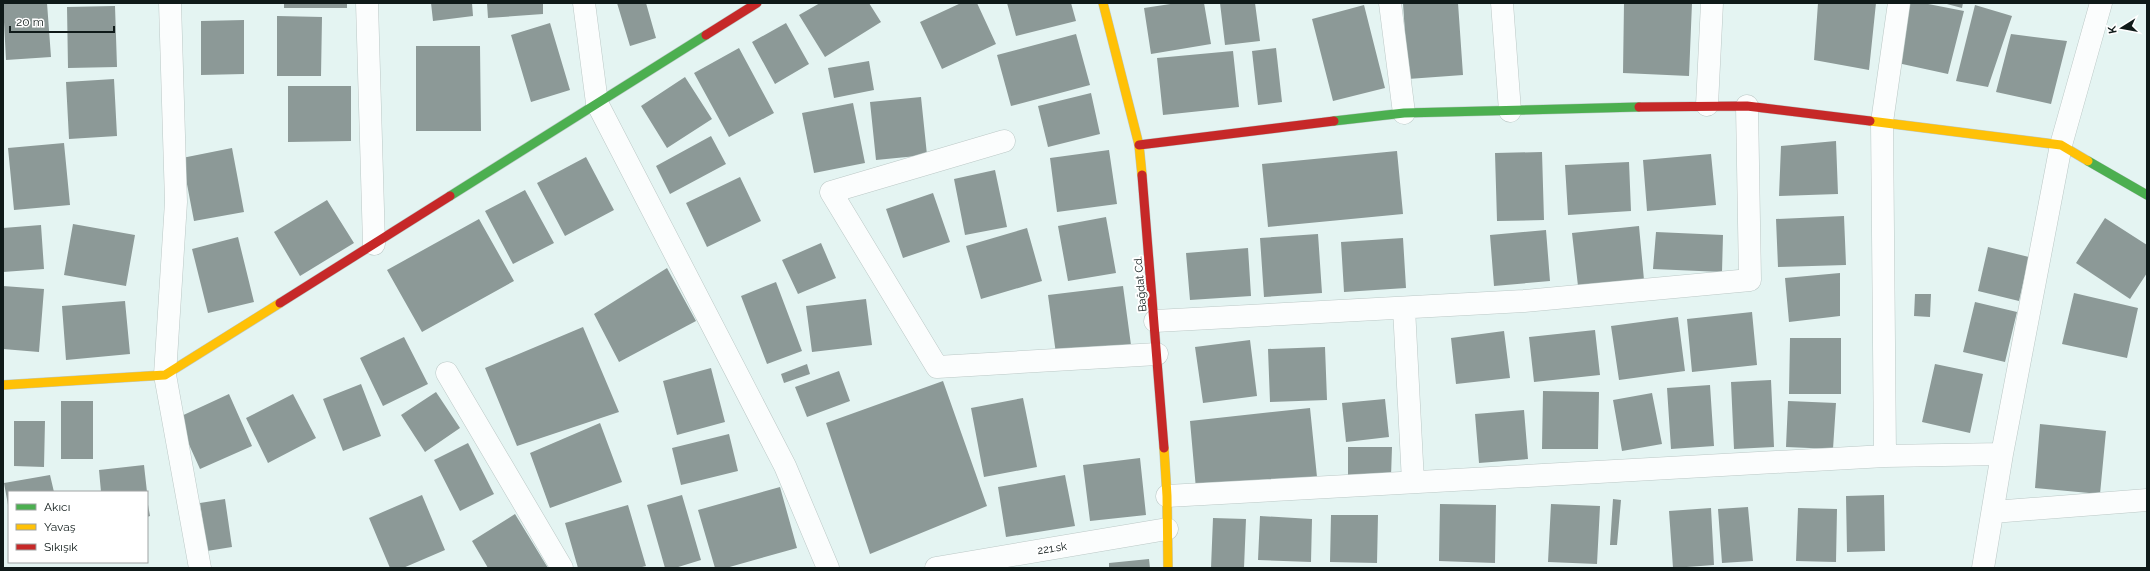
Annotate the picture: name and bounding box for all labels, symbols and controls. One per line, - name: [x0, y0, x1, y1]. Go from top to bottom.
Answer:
- scale bar: [10, 8, 114, 34]
- north arrow: [2102, 8, 2142, 48]
- text: 20 m: [16, 15, 44, 29]
- text: K: [2105, 24, 2120, 35]
- street label: Bağdat Cd.: [1132, 256, 1149, 312]
- legend: [8, 491, 148, 563]
- text: Akıcı: [44, 500, 70, 514]
- text: Yavaş: [44, 520, 76, 534]
- text: Sıkışık: [44, 540, 78, 554]
- street label: 221.sk: [1037, 540, 1068, 557]

